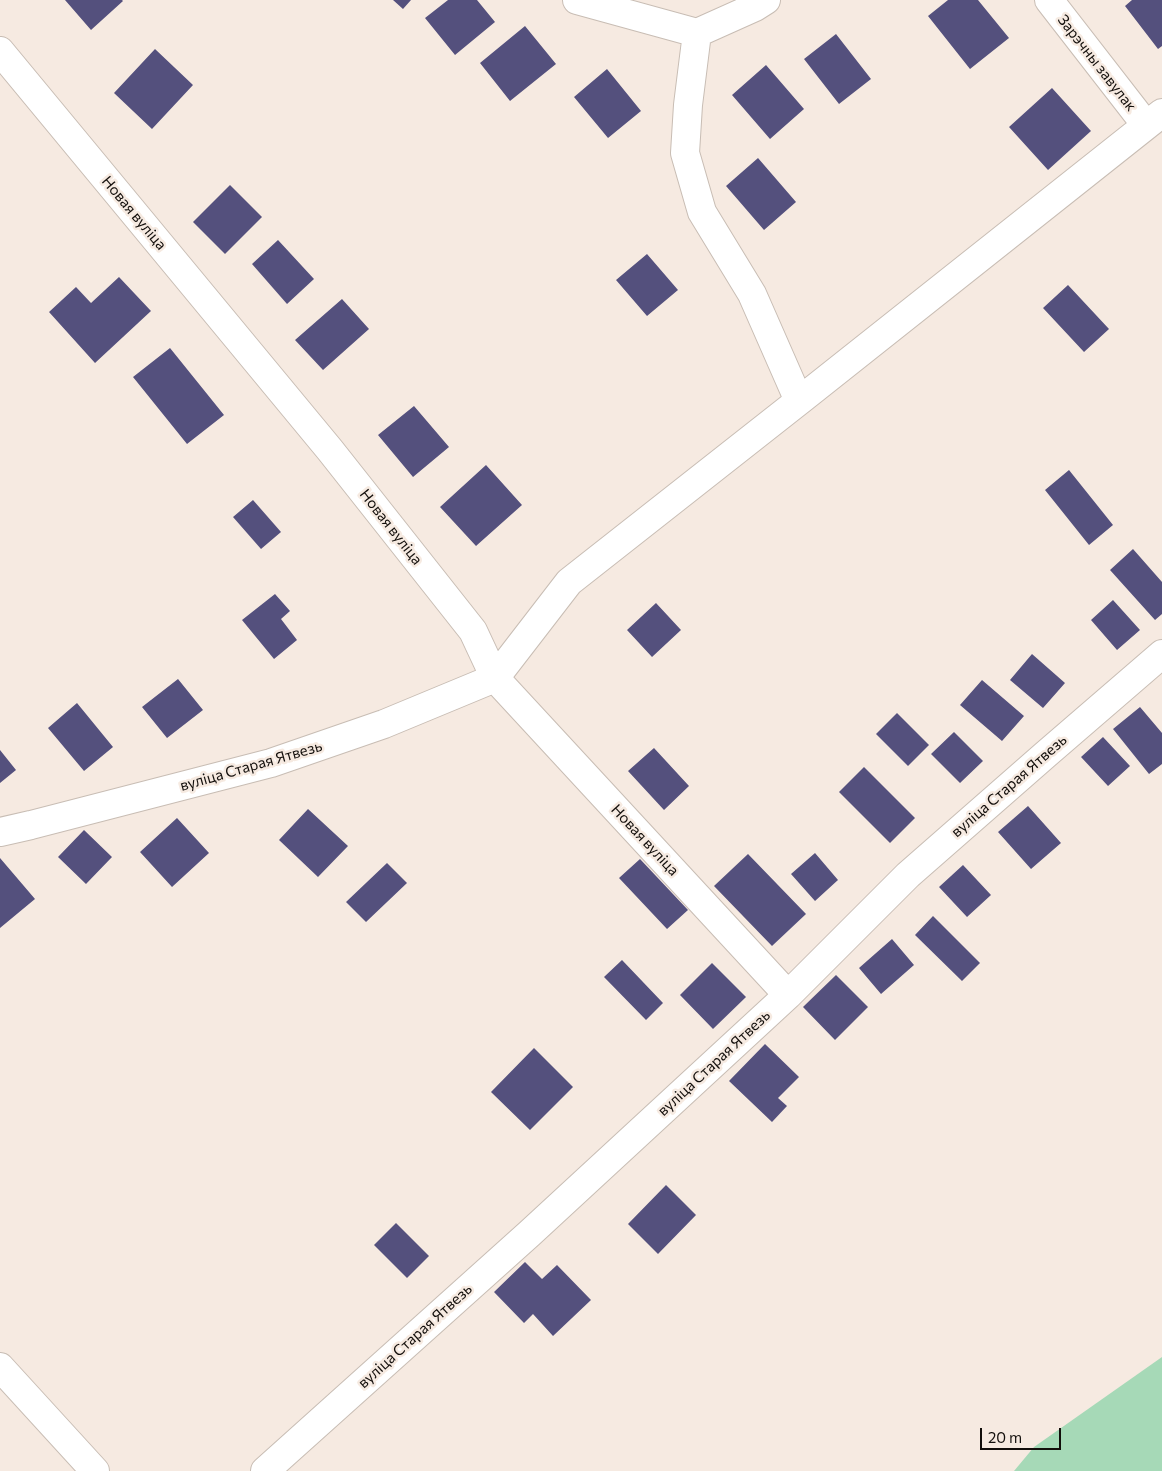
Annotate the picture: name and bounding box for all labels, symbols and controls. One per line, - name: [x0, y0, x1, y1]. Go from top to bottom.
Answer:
- street label: Зарэчны завулак: [1054, 11, 1140, 115]
- street label: Новая вуліца: [98, 172, 170, 254]
- street label: Новая вуліца: [356, 486, 426, 568]
- street label: вуліца Старая Ятвезь: [948, 731, 1070, 841]
- street label: вуліца Старая Ятвезь: [178, 737, 324, 795]
- street label: Новая вуліца: [607, 801, 683, 879]
- street label: вуліца Старая Ятвезь: [654, 1006, 774, 1120]
- street label: вуліца Старая Ятвезь: [354, 1280, 476, 1392]
- scale bar: [982, 1418, 1063, 1450]
- text: 20 m: [988, 1428, 1022, 1446]

